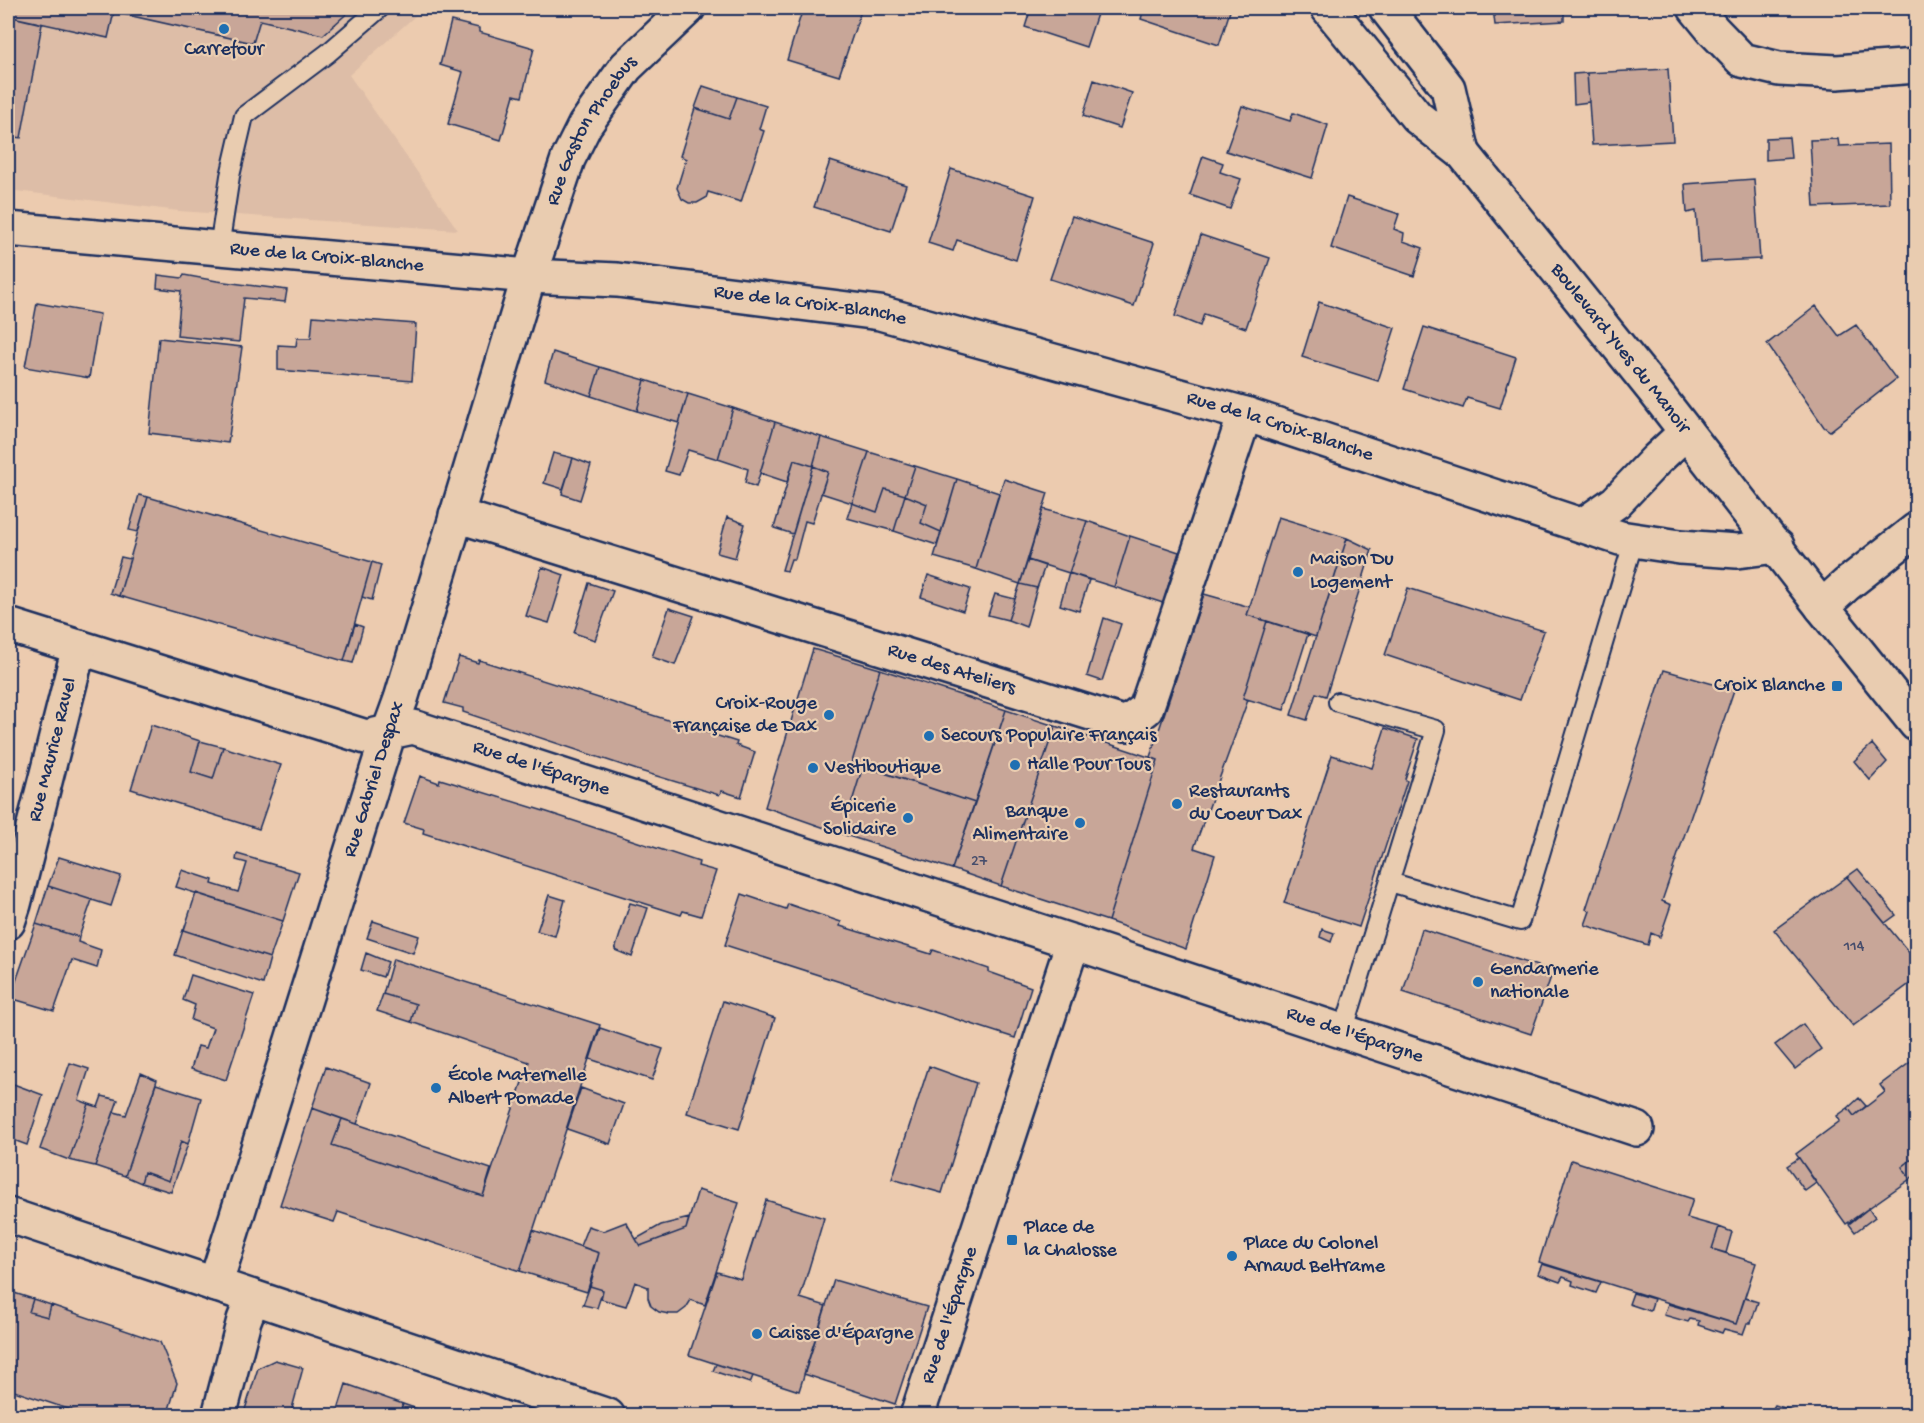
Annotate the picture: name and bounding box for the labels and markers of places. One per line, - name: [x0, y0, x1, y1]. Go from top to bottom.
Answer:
- marker: Carrefour: [217, 22, 231, 36]
- place label: Carrefour: [184, 39, 266, 62]
- place label: Maison Du Logement: [1310, 549, 1394, 595]
- marker: Maison Du Logement: [1291, 565, 1305, 579]
- place label: Croix Blanche: [1714, 675, 1826, 698]
- marker: Croix Blanche: [1830, 679, 1844, 693]
- place label: Croix-Rouge Française de Dax: [672, 693, 818, 739]
- marker: Croix-Rouge Française de Dax: [822, 708, 836, 722]
- place label: Secours Populaire Français: [941, 725, 1157, 748]
- marker: Secours Populaire Français: [922, 729, 936, 743]
- place label: Halle Pour Tous: [1027, 754, 1151, 777]
- place label: Vestiboutique: [824, 757, 941, 780]
- marker: Halle Pour Tous: [1008, 758, 1022, 772]
- marker: Vestiboutique: [806, 761, 820, 775]
- place label: Restaurants du Coeur Dax: [1189, 781, 1303, 827]
- place label: Épicerie Solidaire: [823, 795, 897, 842]
- marker: Restaurants du Coeur Dax: [1170, 797, 1184, 811]
- place label: Banque Alimentaire: [972, 801, 1069, 847]
- marker: Épicerie Solidaire: [901, 811, 915, 825]
- marker: Banque Alimentaire: [1073, 816, 1087, 830]
- place label: Gendarmerie nationale: [1490, 959, 1599, 1005]
- marker: Gendarmerie nationale: [1471, 975, 1485, 989]
- place label: École Maternelle Albert Pomade: [448, 1064, 587, 1111]
- marker: École Maternelle Albert Pomade: [429, 1081, 443, 1095]
- place label: Place de la Chalosse: [1023, 1217, 1117, 1263]
- marker: Place de la Chalosse: [1005, 1233, 1019, 1247]
- place label: Place du Colonel Arnaud Beltrame: [1243, 1233, 1386, 1279]
- marker: Place du Colonel Arnaud Beltrame: [1225, 1249, 1239, 1263]
- place label: Caisse d'Épargne: [769, 1322, 914, 1346]
- marker: Caisse d'Épargne: [750, 1327, 764, 1341]

